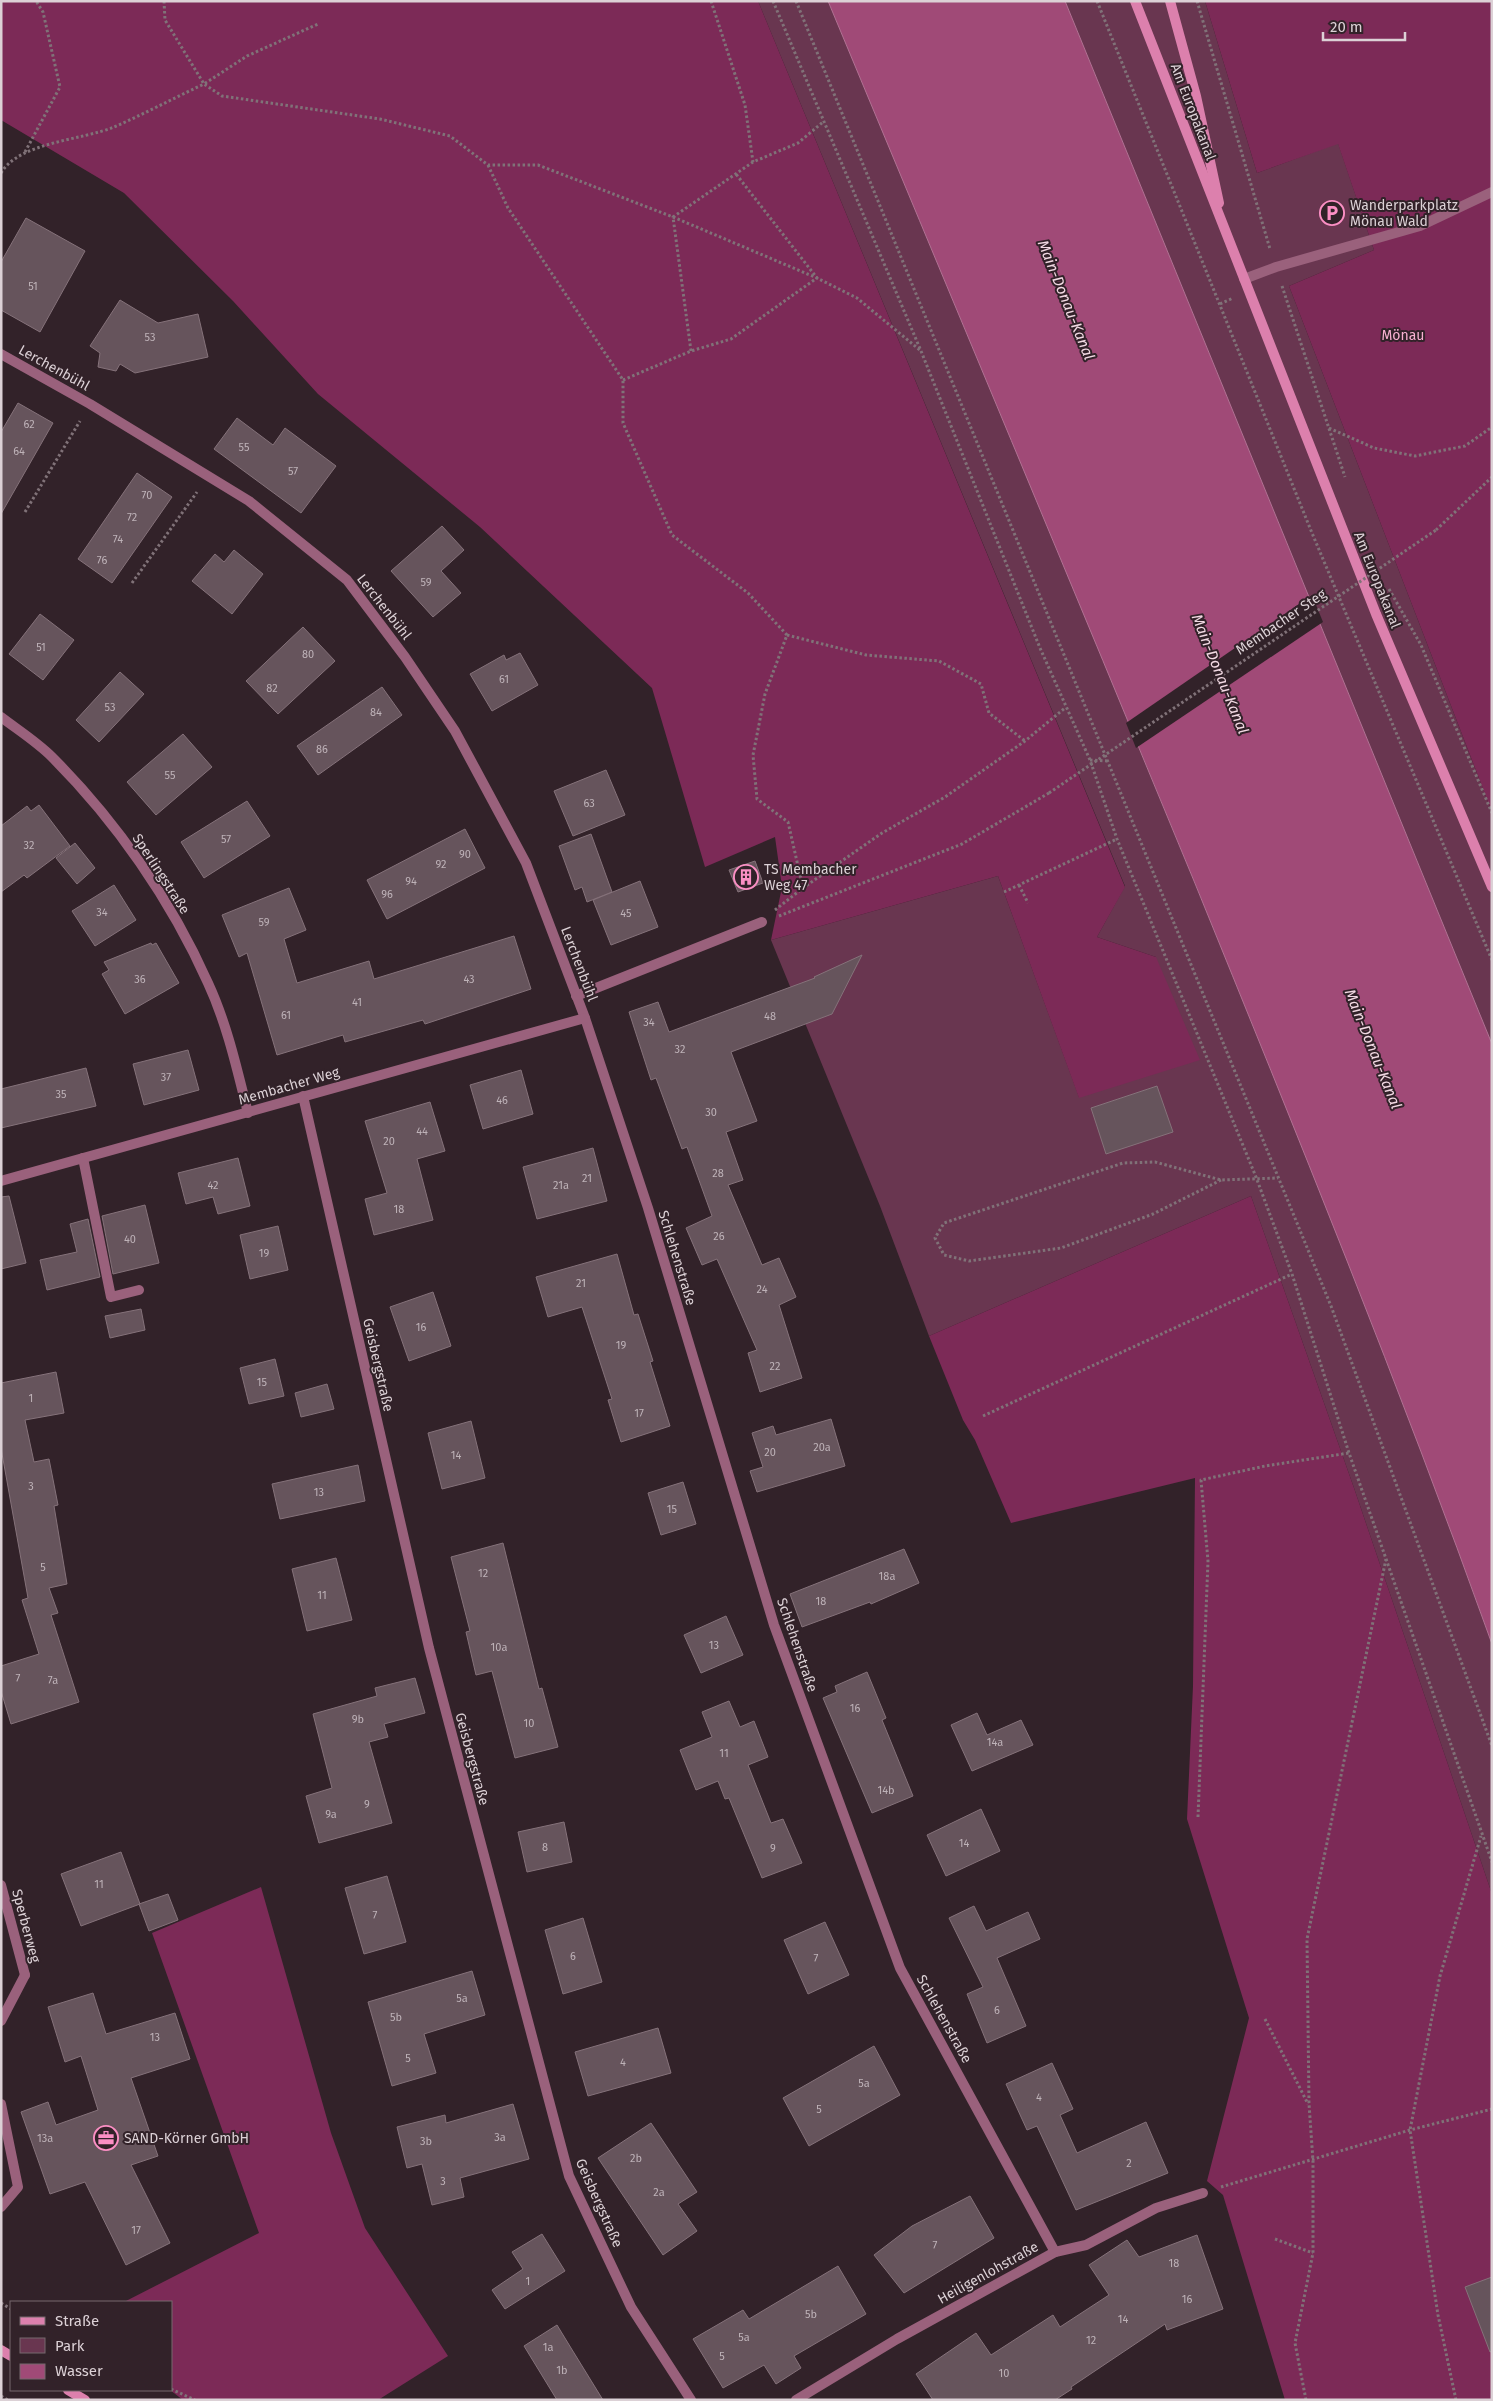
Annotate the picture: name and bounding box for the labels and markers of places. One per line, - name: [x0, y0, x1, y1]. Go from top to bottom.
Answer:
- place label: Wanderparkplatz Mönau Wald: [1350, 197, 1458, 230]
- parking icon: Wanderparkplatz Mönau Wald: [1319, 200, 1345, 226]
- place label: TS Membacher Weg 47: [764, 861, 857, 894]
- building icon: TS Membacher Weg 47: [733, 864, 759, 890]
- office icon: SAND-Körner GmbH: [93, 2125, 119, 2151]
- place label: SAND-Körner GmbH: [124, 2130, 249, 2147]

